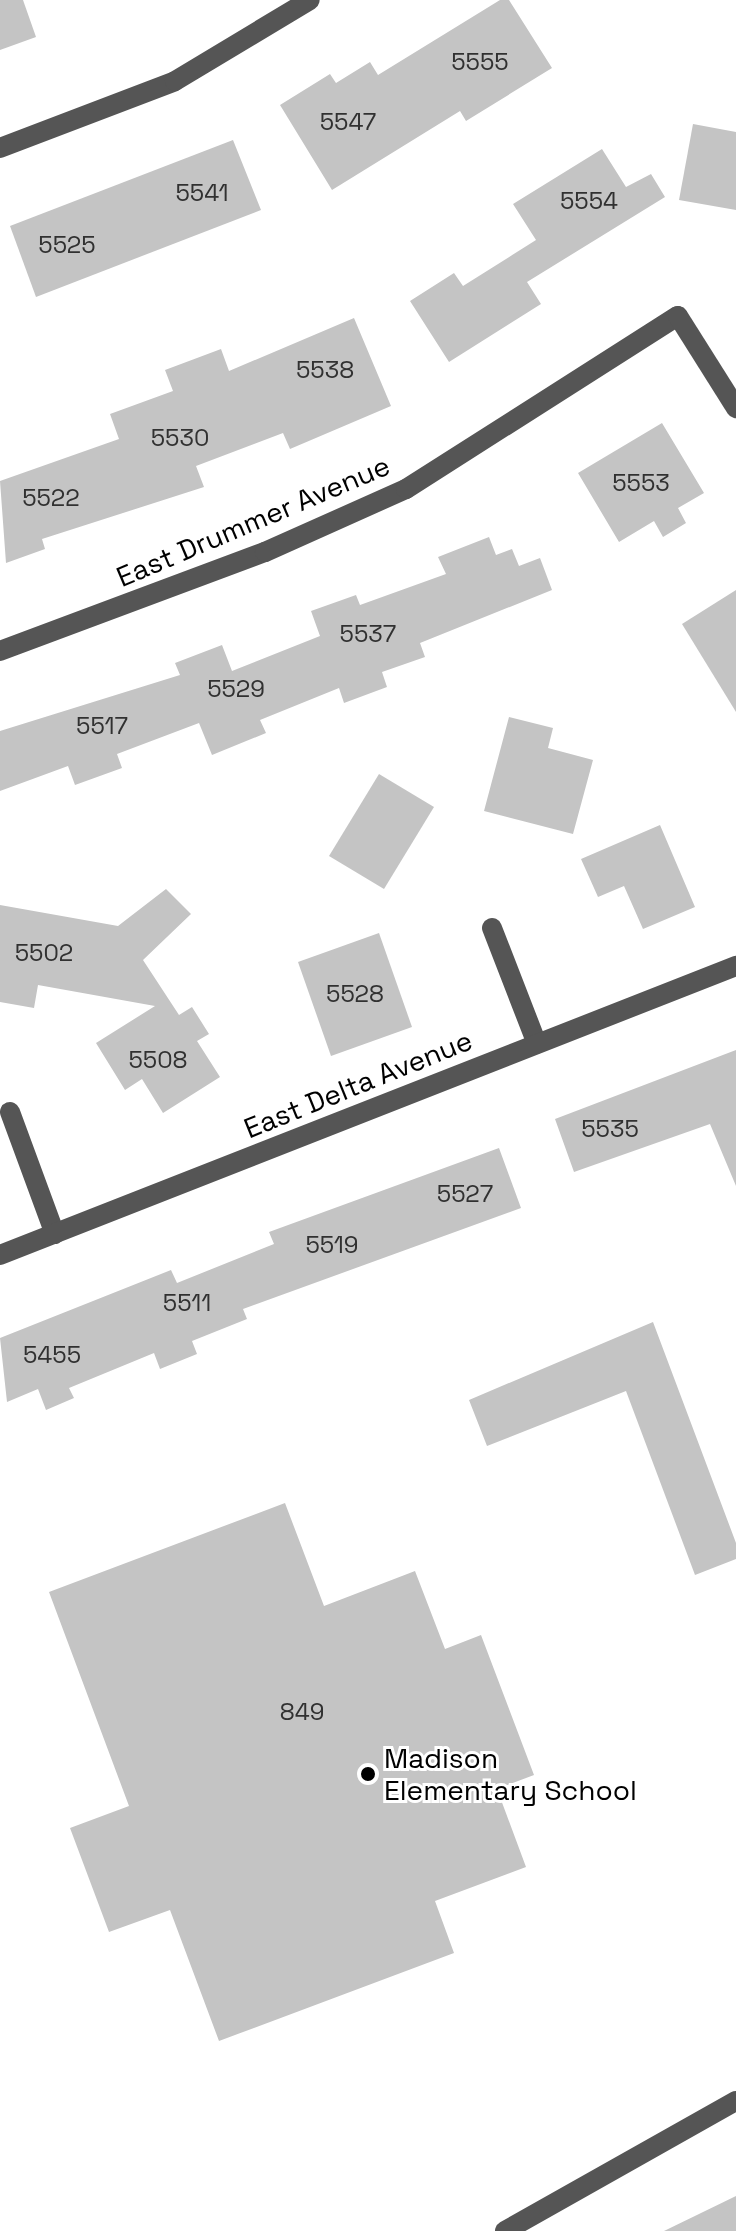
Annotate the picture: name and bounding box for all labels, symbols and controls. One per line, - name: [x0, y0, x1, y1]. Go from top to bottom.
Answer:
- house number: 5555: [451, 48, 509, 76]
- house number: 5547: [320, 108, 376, 136]
- house number: 5541: [175, 179, 229, 207]
- house number: 5554: [560, 187, 618, 215]
- house number: 5525: [38, 231, 96, 259]
- house number: 5538: [296, 356, 354, 384]
- house number: 5530: [151, 424, 209, 452]
- street label: East Drummer Avenue: [111, 448, 395, 594]
- house number: 5553: [612, 469, 670, 497]
- house number: 5522: [22, 484, 80, 512]
- house number: 5537: [340, 620, 396, 648]
- house number: 5529: [207, 675, 265, 703]
- house number: 5517: [76, 712, 128, 740]
- house number: 5502: [15, 939, 73, 967]
- house number: 5528: [326, 980, 384, 1008]
- street label: East Delta Avenue: [239, 1023, 477, 1145]
- house number: 5508: [128, 1046, 188, 1074]
- house number: 5535: [581, 1115, 639, 1143]
- house number: 5527: [437, 1180, 493, 1208]
- house number: 5519: [305, 1231, 359, 1259]
- house number: 5511: [163, 1289, 211, 1317]
- house number: 5455: [23, 1341, 81, 1369]
- house number: 849: [280, 1698, 324, 1726]
- place label: Madison Elementary School: [384, 1741, 637, 1807]
- marker: Madison Elementary School: [359, 1765, 377, 1783]

